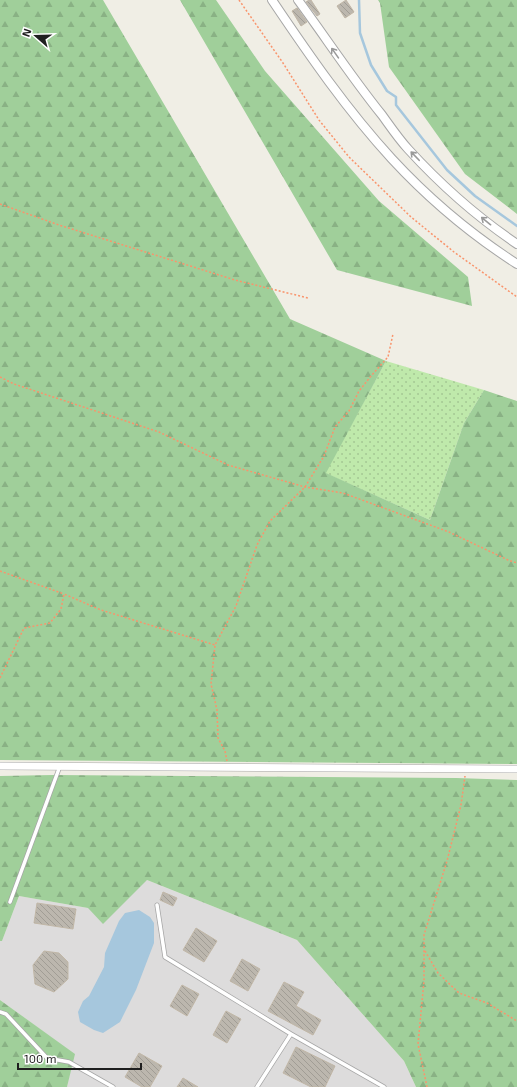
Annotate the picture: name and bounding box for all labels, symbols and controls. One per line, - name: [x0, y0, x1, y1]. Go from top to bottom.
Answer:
- north arrow: [16, 16, 56, 56]
- text: N: [19, 26, 34, 38]
- one-way arrow: [331, 48, 339, 59]
- one-way arrow: [410, 151, 420, 161]
- one-way arrow: [480, 217, 491, 226]
- scale bar: [18, 1045, 141, 1071]
- text: 100 m: [24, 1051, 56, 1065]

